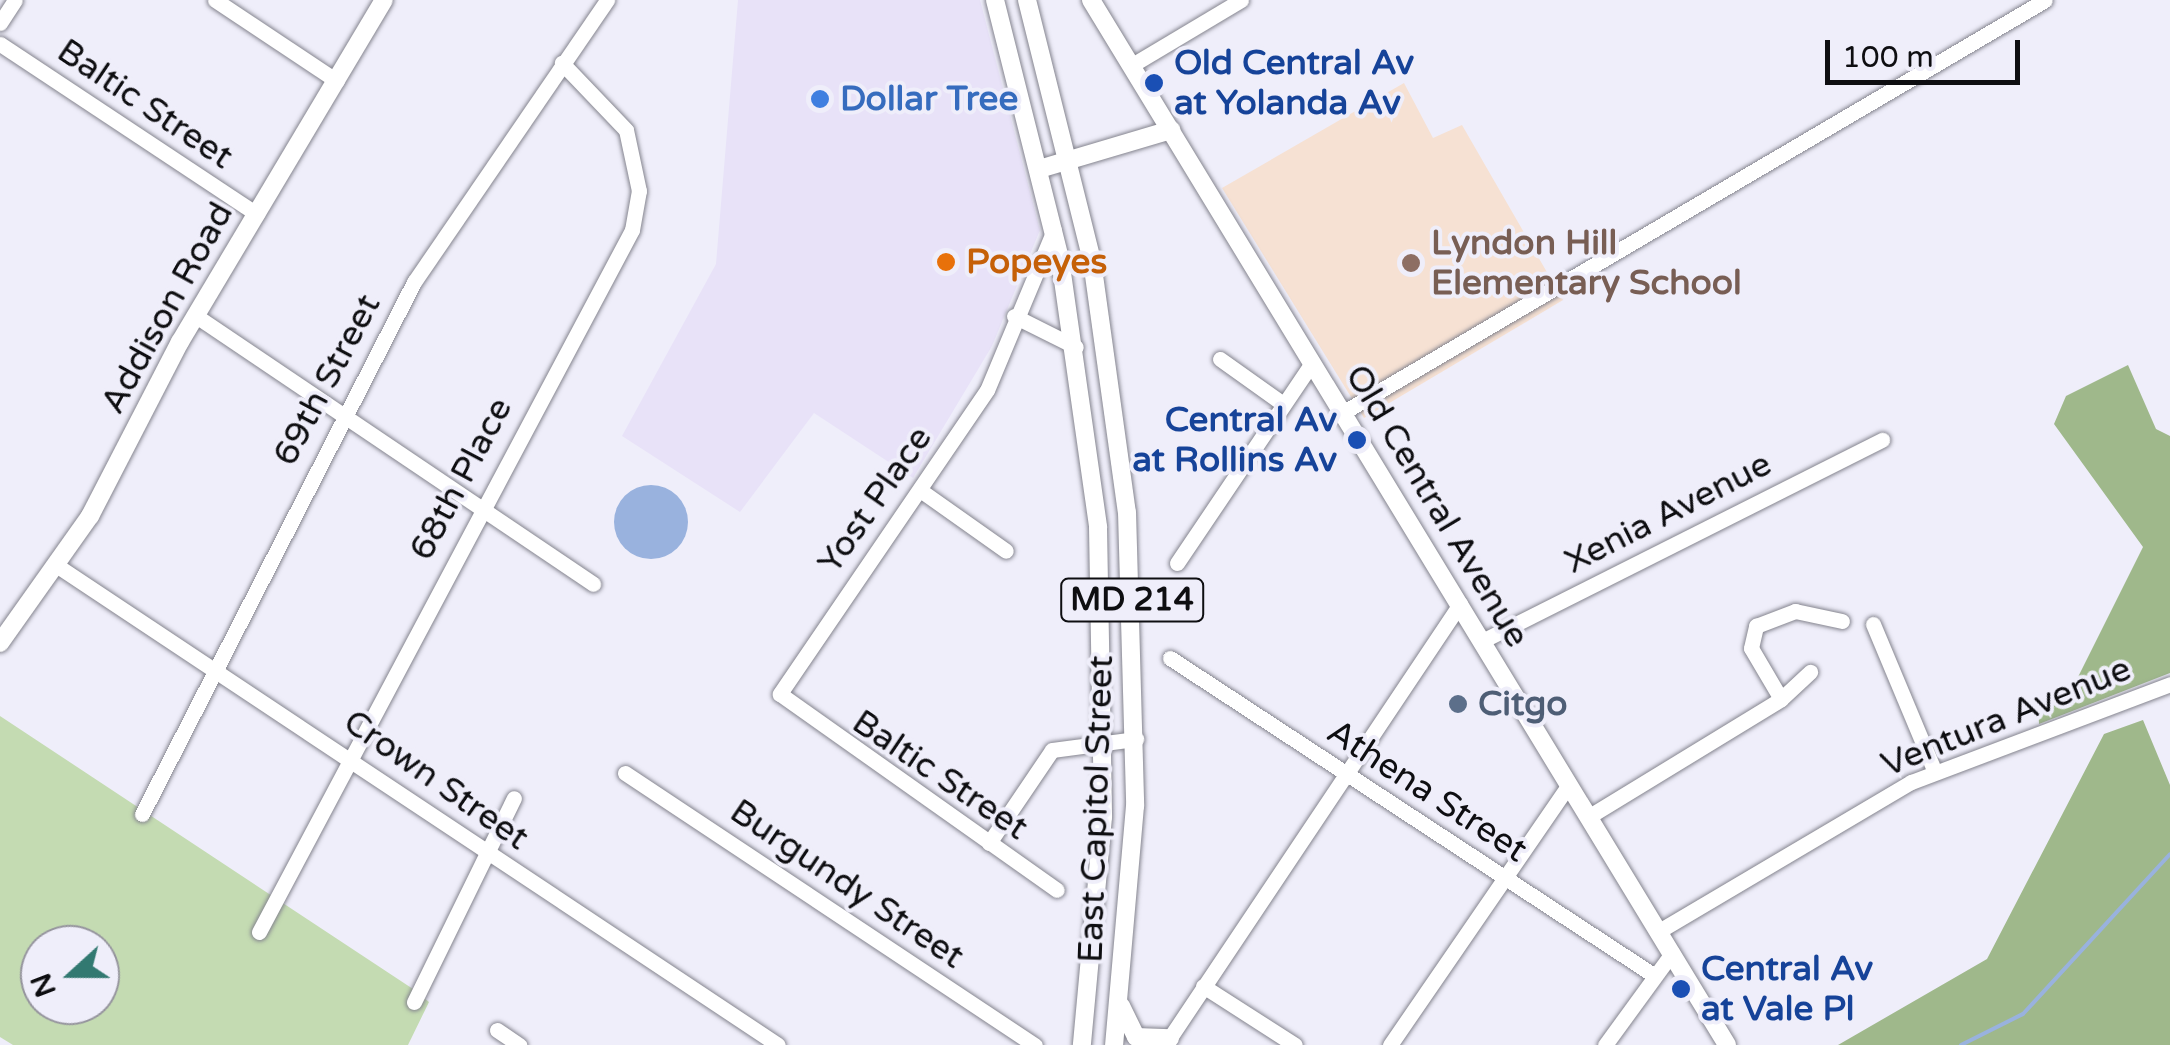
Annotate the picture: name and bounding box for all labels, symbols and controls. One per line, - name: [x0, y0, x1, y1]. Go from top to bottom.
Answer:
- scale bar: [1830, 20, 2025, 82]
- street label: Baltic Street: [49, 30, 241, 178]
- text: 100 m: [1842, 39, 1934, 76]
- place label: Old Central Av at Yolanda Av: [1174, 42, 1414, 124]
- marker: Old Central Av at Yolanda Av: [1143, 72, 1165, 94]
- place label: Dollar Tree: [840, 78, 1018, 120]
- marker: Dollar Tree: [809, 88, 831, 110]
- street label: Addison Road: [92, 195, 242, 421]
- place label: Lyndon Hill Elementary School: [1431, 222, 1742, 304]
- place label: Popeyes: [966, 241, 1107, 283]
- marker: Popeyes: [935, 251, 957, 273]
- marker: Lyndon Hill Elementary School: [1400, 252, 1422, 274]
- street label: 69th Street: [264, 287, 390, 473]
- street label: Old Central Avenue: [1336, 357, 1538, 655]
- street label: 68th Place: [401, 391, 521, 567]
- place label: Central Av at Rollins Av: [1132, 399, 1337, 481]
- street label: Yost Place: [809, 418, 941, 582]
- marker: Central Av at Rollins Av: [1346, 429, 1368, 451]
- street label: Xenia Avenue: [1558, 443, 1778, 583]
- road number: MD 214: [1060, 573, 1204, 627]
- street label: Ventura Avenue: [1875, 648, 2137, 786]
- street label: East Capitol Street: [1070, 654, 1122, 964]
- place label: Citgo: [1478, 683, 1568, 725]
- marker: Citgo: [1447, 693, 1469, 715]
- street label: Crown Street: [335, 701, 537, 859]
- street label: Baltic Street: [844, 701, 1036, 849]
- street label: Athena Street: [1319, 711, 1535, 871]
- street label: Burgundy Street: [722, 790, 972, 978]
- north arrow: [20, 925, 120, 1025]
- place label: Central Av at Vale Pl: [1701, 948, 1873, 1030]
- text: N: [24, 968, 64, 1002]
- marker: Central Av at Vale Pl: [1670, 978, 1692, 1000]

